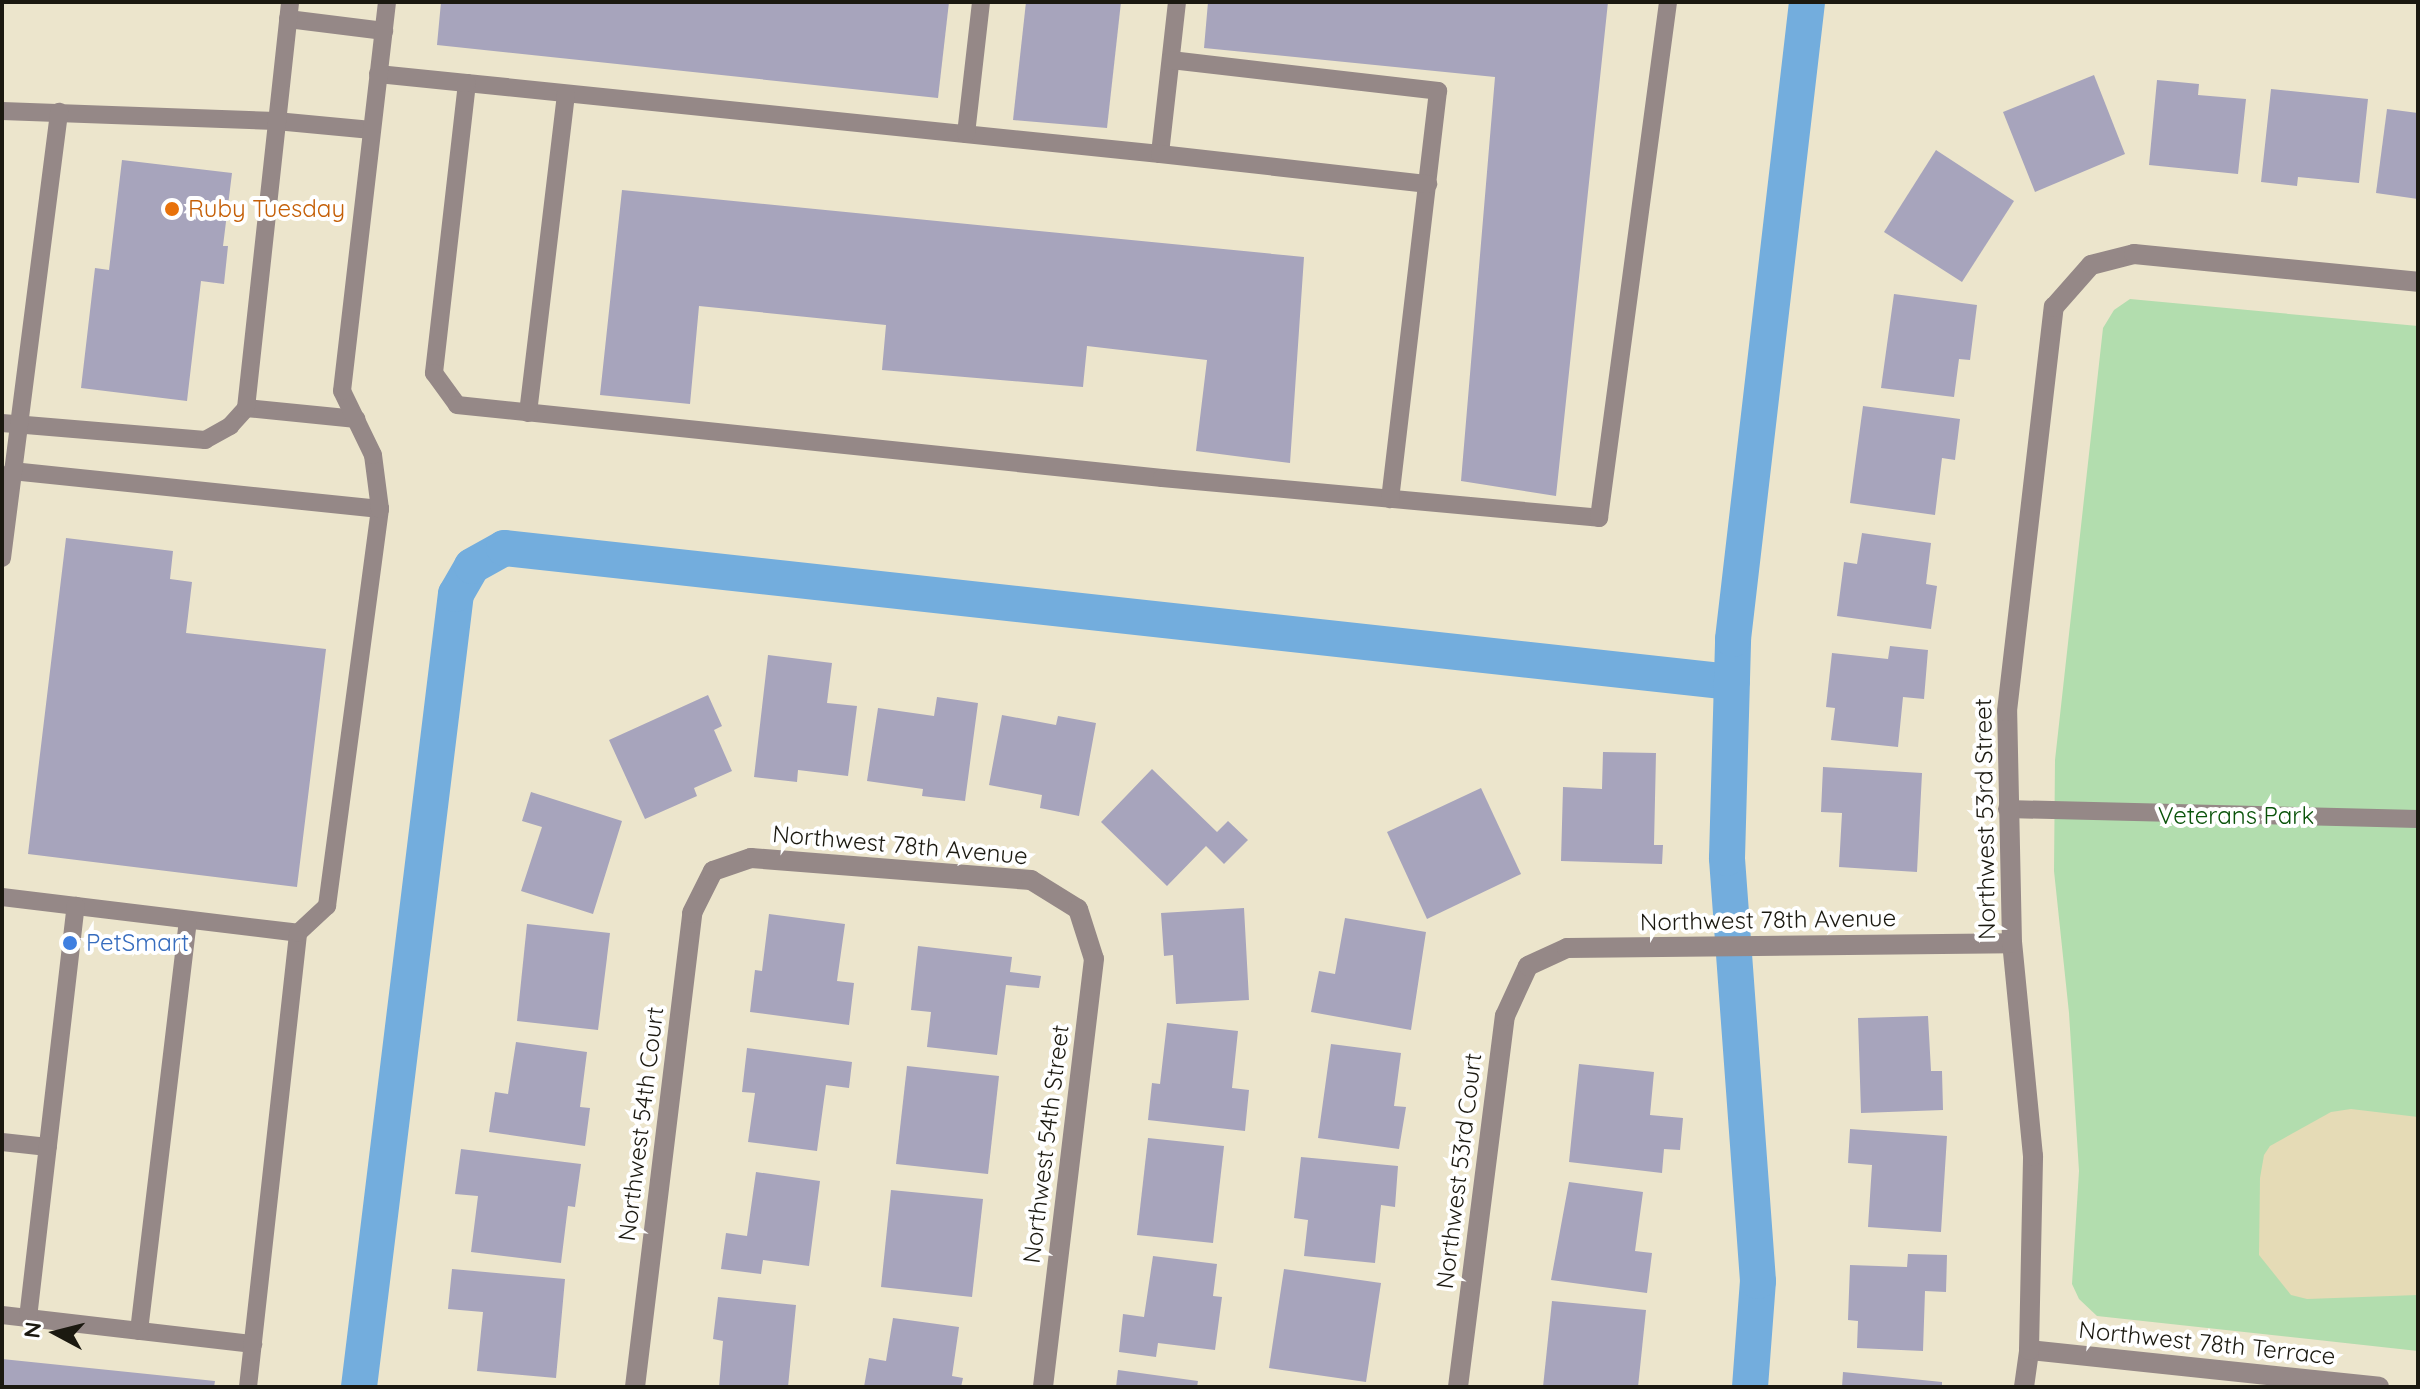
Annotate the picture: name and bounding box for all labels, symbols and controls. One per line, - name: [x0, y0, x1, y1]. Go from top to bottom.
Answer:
- place label: Ruby Tuesday: [188, 195, 345, 223]
- marker: Ruby Tuesday: [163, 200, 181, 218]
- street label: Northwest 53rd Street: [1968, 698, 2002, 940]
- park label: Veterans Park: [2158, 802, 2314, 830]
- street label: Northwest 78th Avenue: [771, 819, 1029, 871]
- street label: Northwest 78th Avenue: [1640, 903, 1896, 937]
- place label: PetSmart: [86, 929, 189, 957]
- marker: PetSmart: [61, 934, 79, 952]
- street label: Northwest 54th Court: [612, 1005, 670, 1243]
- street label: Northwest 54th Street: [1017, 1023, 1075, 1265]
- street label: Northwest 53rd Court: [1430, 1052, 1488, 1290]
- north arrow: [16, 1293, 96, 1373]
- street label: Northwest 78th Terrace: [2077, 1315, 2337, 1371]
- text: N: [17, 1320, 47, 1340]

